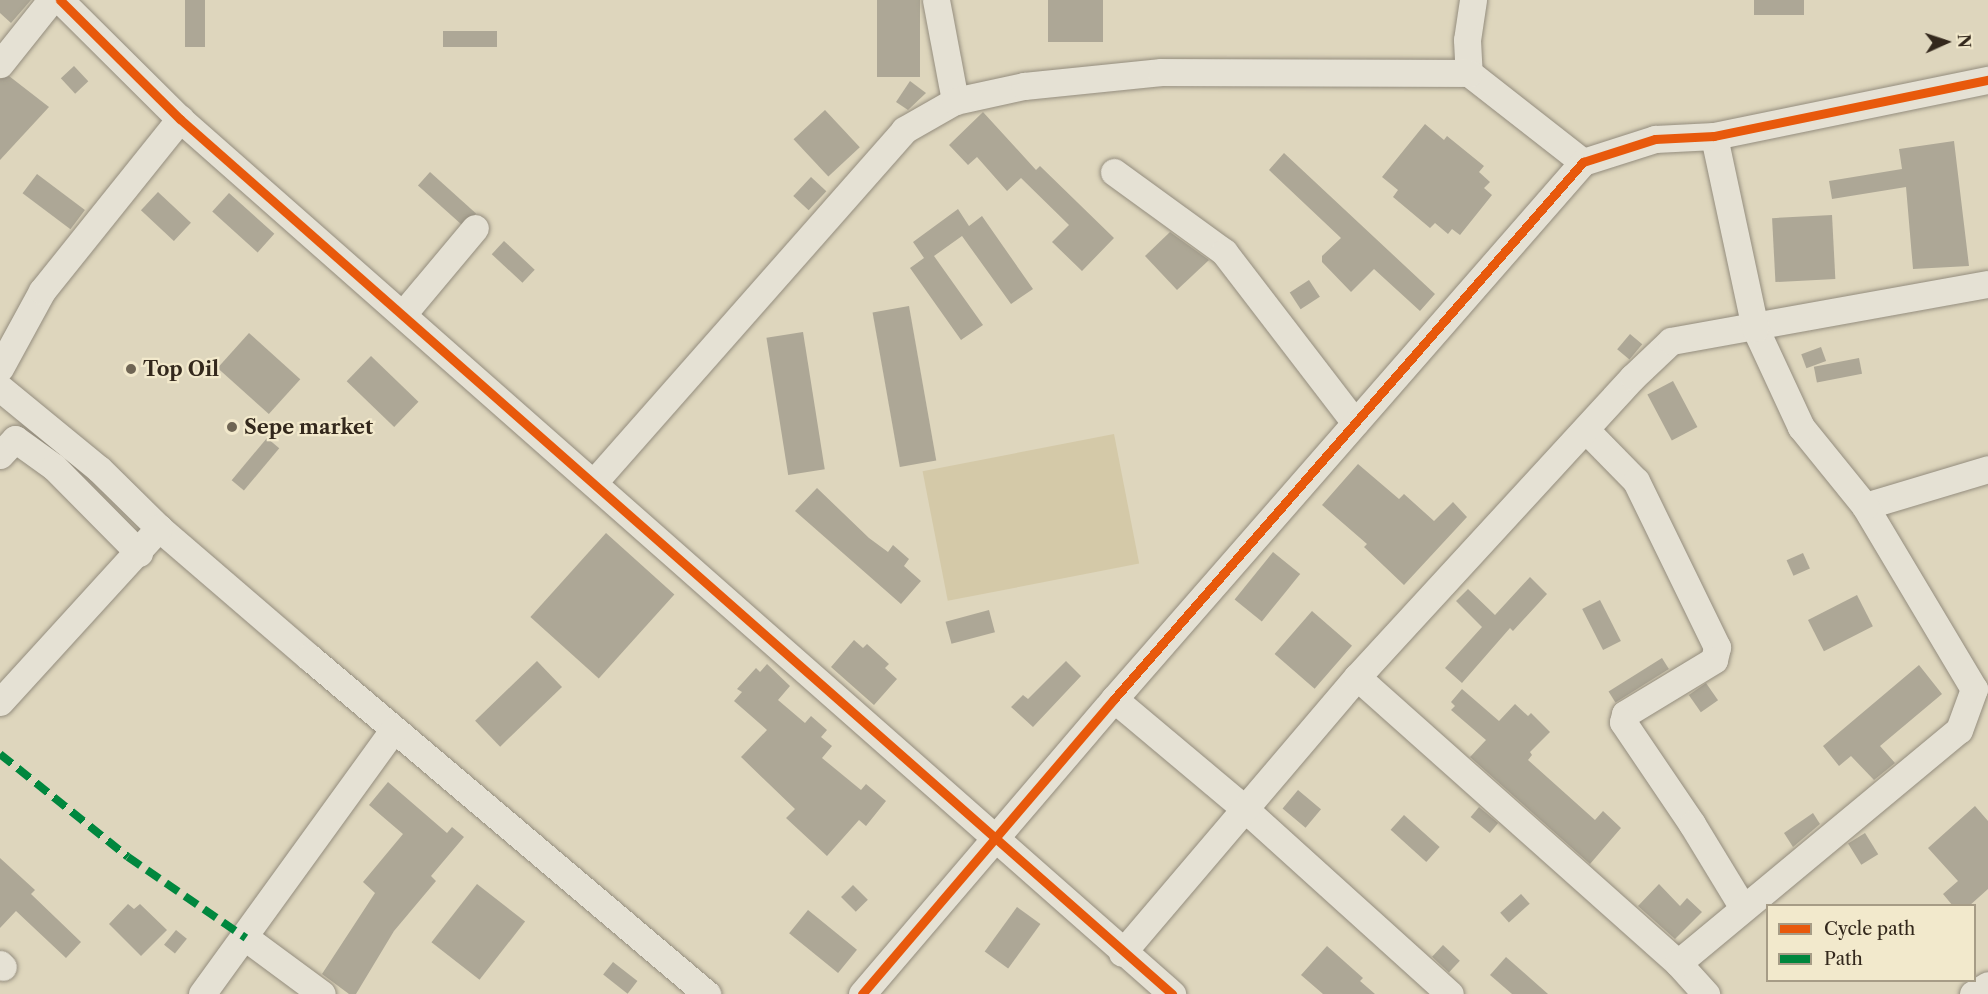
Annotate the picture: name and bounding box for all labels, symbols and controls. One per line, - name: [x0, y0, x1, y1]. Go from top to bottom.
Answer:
- north arrow: [1916, 12, 1976, 72]
- text: N: [1954, 34, 1974, 49]
- place label: Top Oil: [143, 357, 219, 381]
- marker: Top Oil: [124, 362, 138, 376]
- place label: Sepe market: [244, 415, 373, 439]
- marker: Sepe market: [225, 420, 239, 434]
- legend: [1766, 904, 1976, 982]
- text: Cycle path: [1824, 918, 1915, 940]
- text: Path: [1824, 948, 1863, 970]

